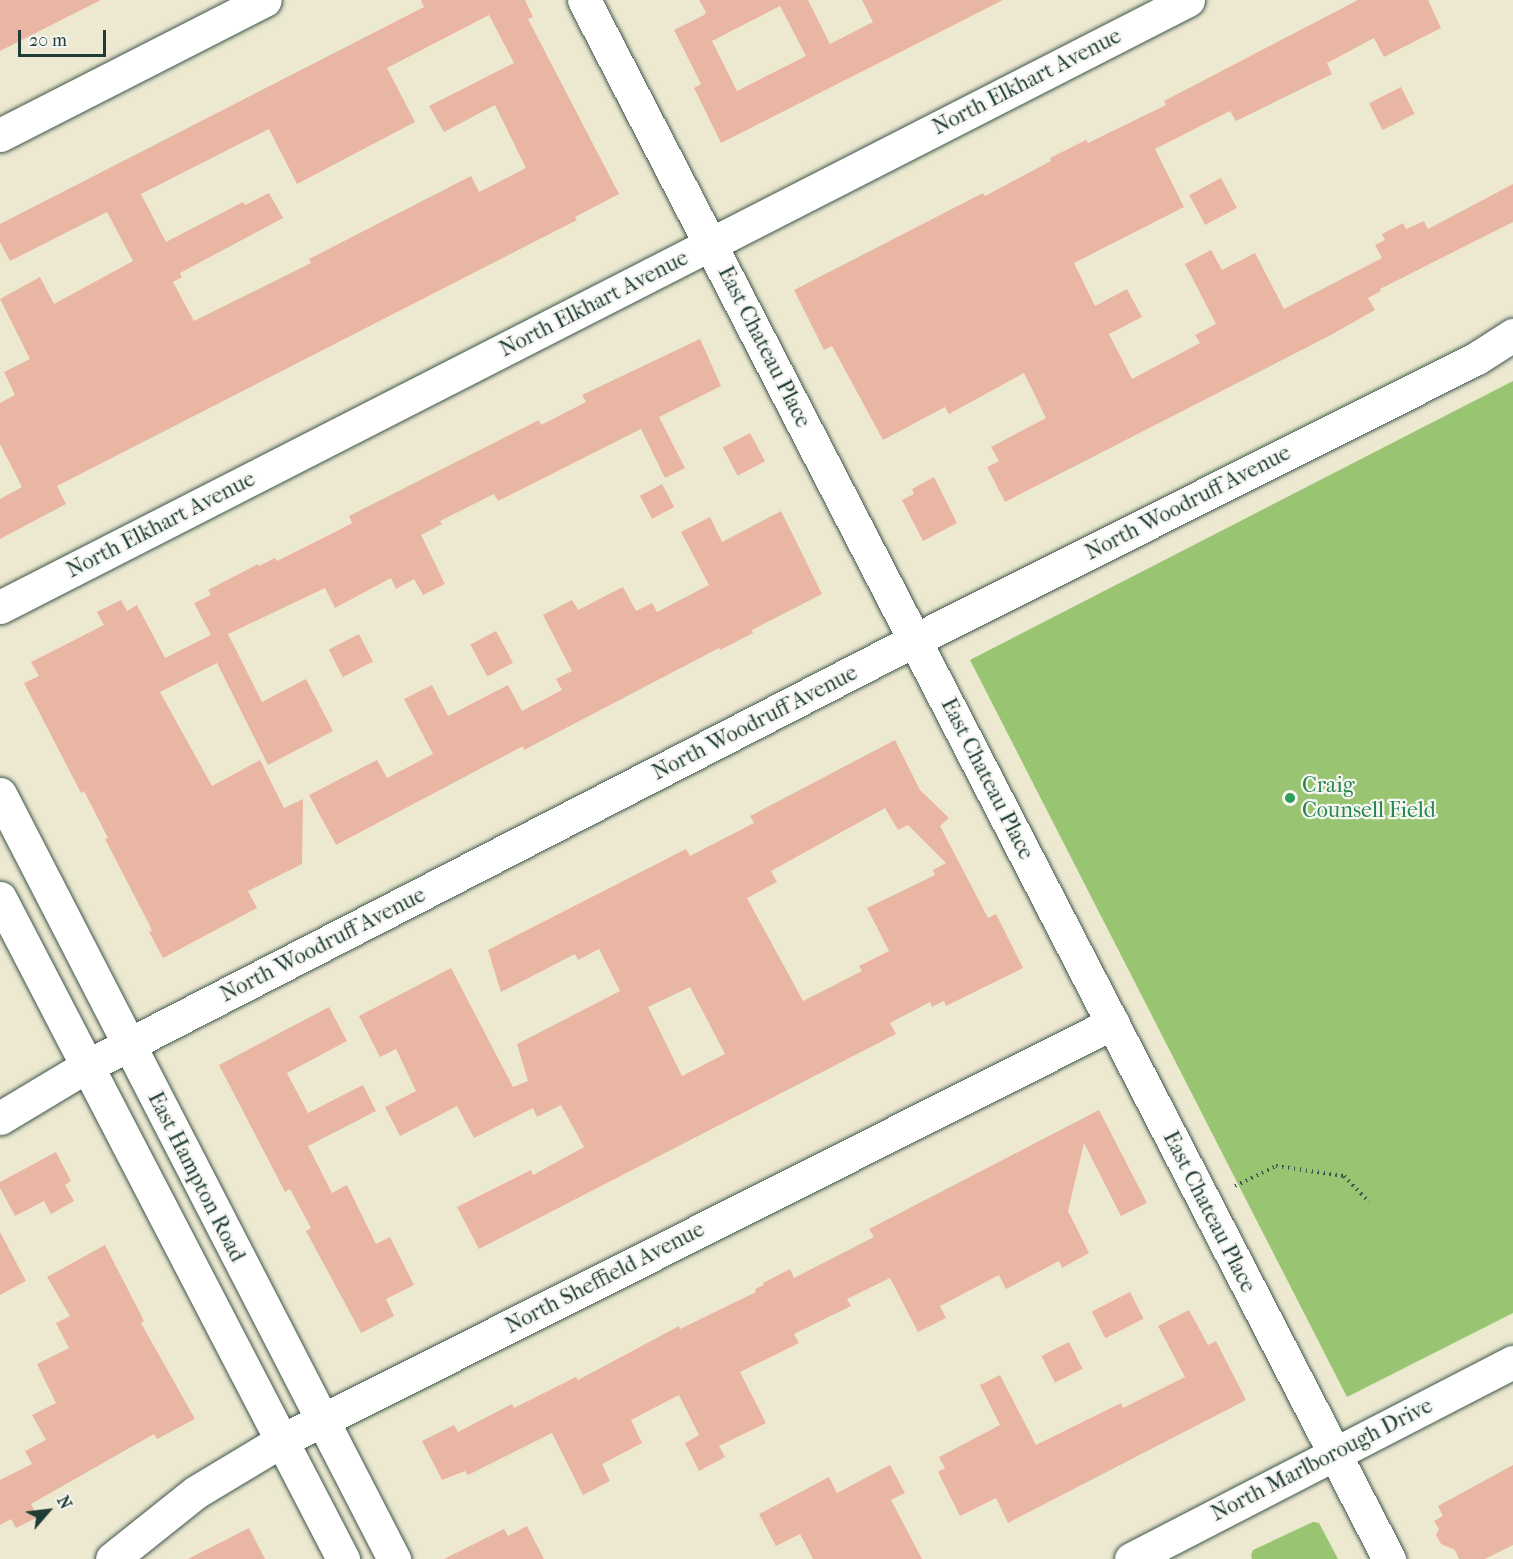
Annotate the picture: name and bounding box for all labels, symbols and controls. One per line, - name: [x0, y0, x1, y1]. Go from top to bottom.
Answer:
- scale bar: [21, 18, 110, 56]
- street label: North Elkhart Avenue: [928, 23, 1126, 141]
- text: 20 m: [29, 30, 67, 51]
- street label: North Elkhart Avenue: [495, 245, 693, 363]
- street label: East Chateau Place: [712, 262, 816, 432]
- street label: North Woodruff Avenue: [1081, 440, 1295, 566]
- street label: North Elkhart Avenue: [62, 466, 260, 584]
- street label: North Woodruff Avenue: [648, 660, 862, 786]
- street label: East Chateau Place: [935, 694, 1039, 864]
- place label: Craig Counsell Field: [1302, 772, 1436, 824]
- marker: Craig Counsell Field: [1283, 791, 1297, 805]
- street label: North Woodruff Avenue: [216, 882, 430, 1008]
- street label: East Hampton Road: [142, 1088, 250, 1266]
- street label: East Chateau Place: [1157, 1127, 1261, 1297]
- street label: North Sheffield Avenue: [501, 1216, 709, 1340]
- street label: North Marlborough Drive: [1207, 1393, 1437, 1527]
- north arrow: [18, 1481, 78, 1541]
- text: N: [53, 1492, 76, 1512]

